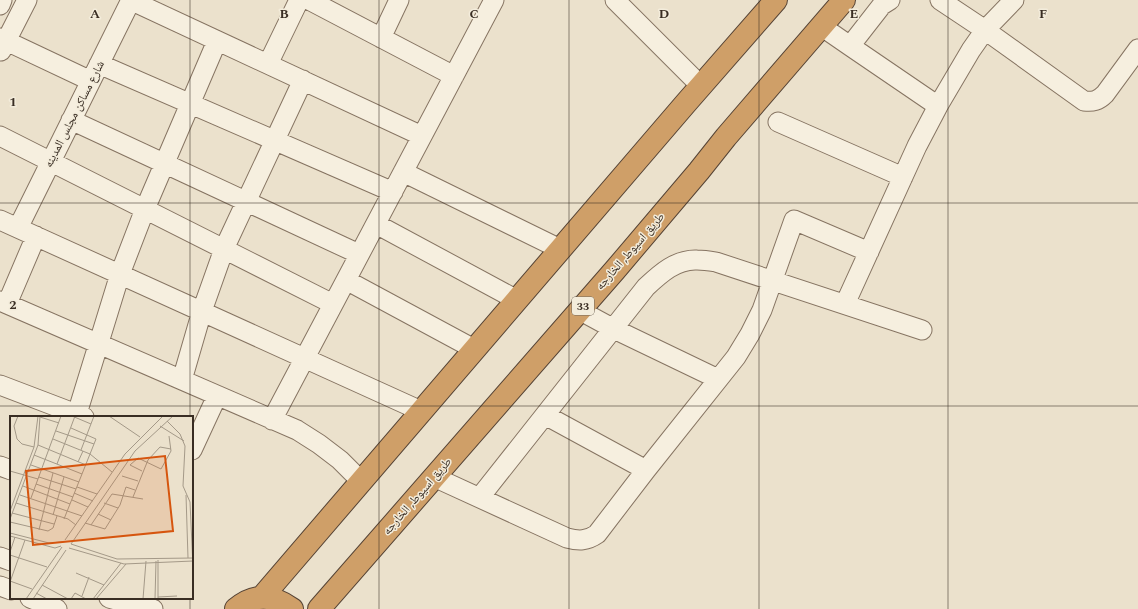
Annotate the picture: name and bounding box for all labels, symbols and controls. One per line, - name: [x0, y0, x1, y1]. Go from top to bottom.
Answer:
- text: A: [90, 4, 100, 24]
- text: B: [279, 4, 289, 24]
- text: C: [469, 4, 479, 24]
- text: D: [659, 4, 669, 24]
- text: E: [850, 4, 859, 24]
- text: F: [1039, 4, 1047, 24]
- street label: شارع مساكن مجلس المدينه: [39, 57, 110, 171]
- text: 1: [9, 92, 17, 112]
- street label: طريق اسيوط, الخارجه: [591, 208, 670, 294]
- text: 2: [9, 295, 17, 315]
- road number: 33: [572, 297, 594, 315]
- inset map: [10, 416, 193, 599]
- street label: طريق اسيوط, الخارجه: [378, 453, 457, 539]

